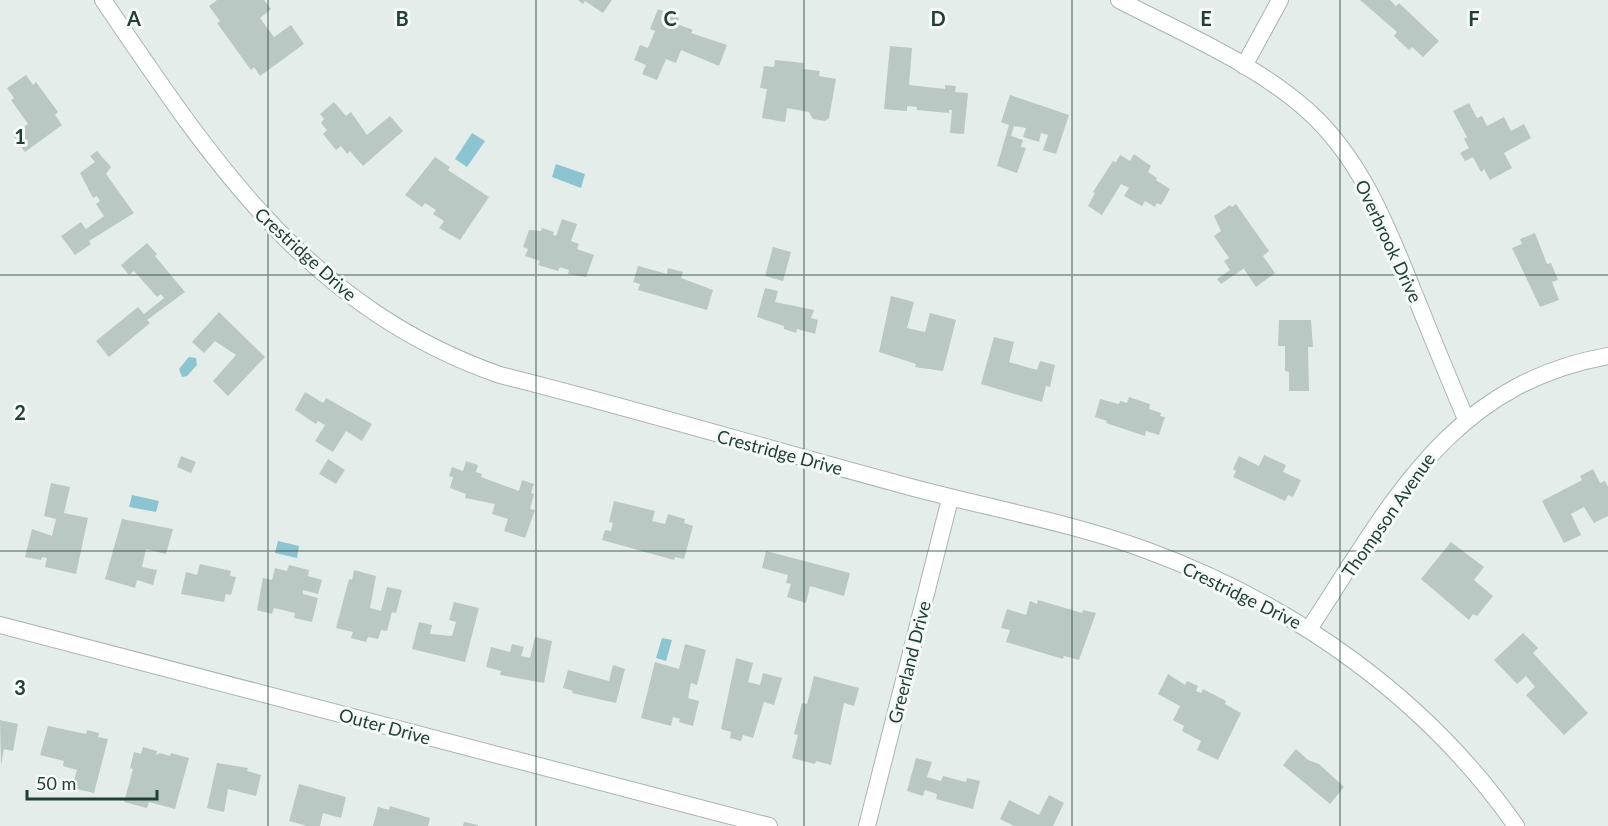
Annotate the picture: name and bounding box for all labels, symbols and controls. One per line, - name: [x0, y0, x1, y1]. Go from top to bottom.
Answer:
- text: A: [126, 6, 141, 30]
- text: B: [395, 6, 409, 30]
- text: C: [663, 6, 677, 30]
- text: D: [930, 6, 946, 30]
- text: E: [1200, 6, 1212, 30]
- text: F: [1468, 6, 1480, 30]
- text: 1: [14, 124, 26, 148]
- street label: Overbrook Drive: [1351, 176, 1427, 306]
- street label: Crestridge Drive: [251, 203, 361, 305]
- text: 2: [14, 400, 26, 424]
- street label: Crestridge Drive: [715, 425, 845, 479]
- street label: Thompson Avenue: [1337, 448, 1439, 582]
- street label: Crestridge Drive: [1179, 557, 1305, 633]
- street label: Greerland Drive: [883, 598, 935, 726]
- text: 3: [14, 675, 26, 699]
- street label: Outer Drive: [337, 703, 433, 749]
- scale bar: [27, 763, 158, 801]
- text: 50 m: [36, 772, 76, 794]

